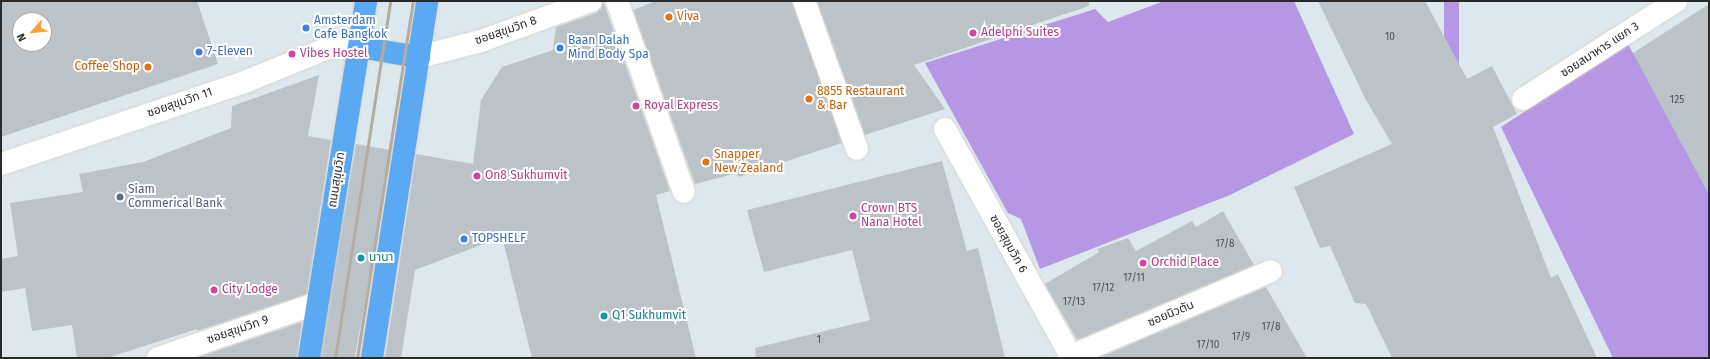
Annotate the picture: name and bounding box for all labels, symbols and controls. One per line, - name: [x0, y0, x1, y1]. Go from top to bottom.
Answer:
- place label: Viva: [677, 10, 699, 24]
- north arrow: [12, 12, 52, 52]
- marker: Viva: [664, 12, 674, 22]
- place label: Amsterdam Cafe Bangkok: [314, 14, 387, 42]
- street label: ซอยสุขุมวิท 8: [473, 14, 539, 48]
- street label: ซอยสมาหาร แยก 3: [1558, 19, 1642, 81]
- marker: Amsterdam Cafe Bangkok: [301, 23, 311, 33]
- place label: Adelphi Suites: [981, 26, 1059, 40]
- marker: Adelphi Suites: [968, 28, 978, 38]
- text: N: [14, 31, 29, 43]
- house number: 10: [1385, 32, 1395, 44]
- place label: Baan Dalah Mind Body Spa: [568, 34, 649, 62]
- marker: Baan Dalah Mind Body Spa: [555, 43, 565, 53]
- place label: 7-Eleven: [207, 45, 253, 59]
- marker: 7-Eleven: [194, 47, 204, 57]
- place label: Vibes Hostel: [300, 47, 367, 61]
- marker: Vibes Hostel: [287, 49, 297, 59]
- place label: Coffee Shop: [75, 60, 140, 74]
- marker: Coffee Shop: [143, 62, 153, 72]
- street label: ซอยสุขุมวิท 11: [145, 85, 215, 121]
- place label: 8855 Restaurant & Bar: [817, 85, 904, 113]
- marker: 8855 Restaurant & Bar: [804, 94, 814, 104]
- house number: 125: [1670, 95, 1684, 107]
- place label: Royal Express: [644, 99, 718, 113]
- marker: Royal Express: [631, 101, 641, 111]
- place label: Snapper New Zealand: [714, 148, 784, 176]
- street label: ถนนสุขุมวิท: [326, 151, 348, 209]
- marker: Snapper New Zealand: [701, 157, 711, 167]
- place label: On8 Sukhumvit: [485, 169, 568, 183]
- marker: On8 Sukhumvit: [472, 171, 482, 181]
- place label: Siam Commerical Bank: [128, 183, 222, 211]
- marker: Siam Commerical Bank: [115, 192, 125, 202]
- place label: Crown BTS Nana Hotel: [861, 202, 922, 230]
- marker: Crown BTS Nana Hotel: [848, 211, 858, 221]
- street label: ซอยสุขุมวิท 6: [986, 212, 1030, 276]
- place label: TOPSHELF: [472, 232, 526, 246]
- marker: TOPSHELF: [459, 234, 469, 244]
- house number: 17/8: [1216, 239, 1234, 251]
- place label: นานา: [369, 251, 393, 265]
- marker: นานา: [356, 253, 366, 263]
- place label: Orchid Place: [1151, 256, 1219, 270]
- marker: Orchid Place: [1138, 258, 1148, 268]
- house number: 17/11: [1123, 273, 1145, 285]
- place label: City Lodge: [222, 283, 278, 297]
- house number: 17/12: [1092, 283, 1114, 295]
- marker: City Lodge: [209, 285, 219, 295]
- house number: 17/13: [1063, 297, 1085, 309]
- street label: ซอยนิวตัน: [1146, 298, 1196, 330]
- place label: Q1 Sukhumvit: [612, 309, 686, 323]
- marker: Q1 Sukhumvit: [599, 311, 609, 321]
- street label: ซอยสุขุมวิท 9: [205, 313, 271, 347]
- house number: 17/8: [1262, 322, 1280, 334]
- house number: 17/9: [1232, 332, 1250, 344]
- house number: 1: [817, 335, 821, 347]
- house number: 17/10: [1197, 340, 1219, 352]

